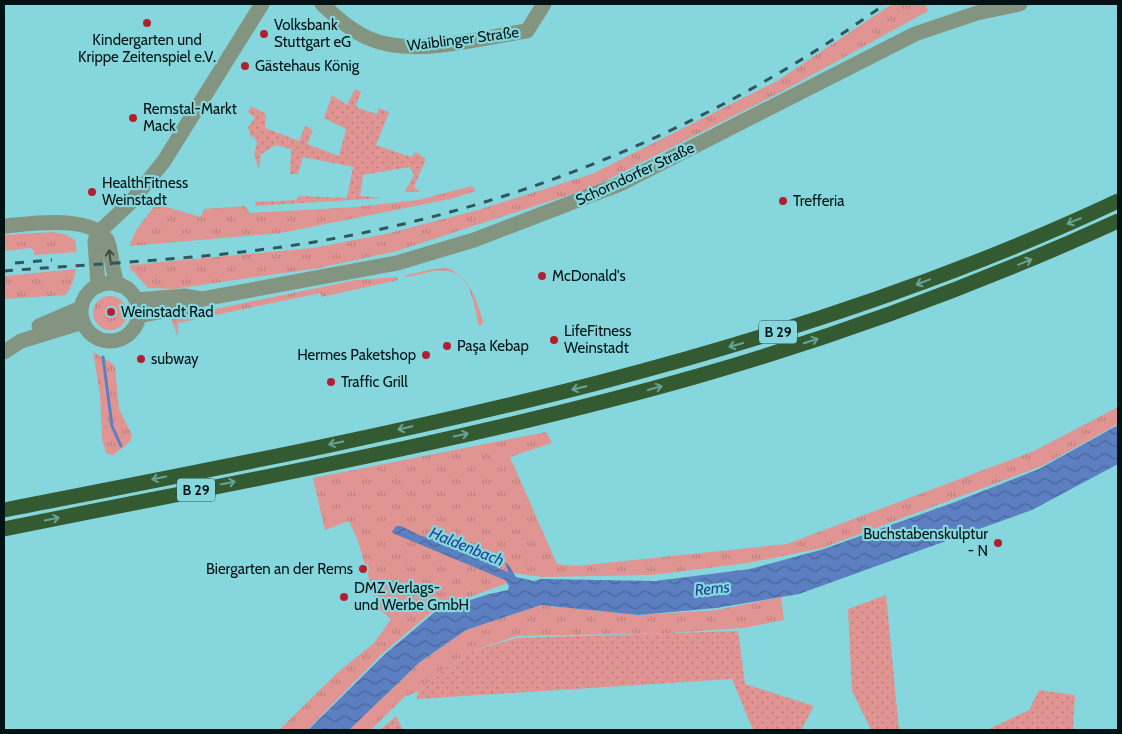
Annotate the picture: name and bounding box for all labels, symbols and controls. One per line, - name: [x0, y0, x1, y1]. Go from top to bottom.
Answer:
- place label: Volksbank Stuttgart eG: [274, 16, 351, 51]
- marker: Kindergarten und Krippe Zeitenspiel e.V.: [141, 17, 153, 29]
- street label: Waiblinger Straße: [406, 23, 520, 55]
- marker: Volksbank Stuttgart eG: [258, 28, 270, 40]
- place label: Kindergarten und Krippe Zeitenspiel e.V.: [78, 31, 216, 66]
- place label: Gästehaus König: [255, 57, 360, 75]
- marker: Gästehaus König: [239, 60, 251, 72]
- place label: Remstal-Markt Mack: [143, 100, 237, 135]
- marker: Remstal-Markt Mack: [127, 112, 139, 124]
- street label: Schorndorfer Straße: [573, 139, 697, 209]
- place label: HealthFitness Weinstadt: [102, 174, 188, 209]
- marker: HealthFitness Weinstadt: [86, 186, 98, 198]
- place label: Trefferia: [793, 192, 845, 210]
- marker: Trefferia: [777, 195, 789, 207]
- one-way arrow: [1067, 217, 1082, 227]
- one-way arrow: [105, 249, 115, 265]
- one-way arrow: [1017, 257, 1032, 266]
- place label: McDonald's: [552, 267, 626, 285]
- marker: McDonald's: [536, 270, 548, 282]
- one-way arrow: [916, 278, 931, 287]
- place label: Weinstadt Rad: [121, 303, 214, 321]
- marker: Weinstadt Rad: [105, 306, 117, 318]
- road number: B 29: [759, 321, 797, 344]
- place label: LifeFitness Weinstadt: [564, 322, 631, 357]
- marker: LifeFitness Weinstadt: [548, 334, 560, 346]
- one-way arrow: [802, 336, 818, 345]
- place label: Paşa Kebap: [457, 337, 529, 355]
- marker: Paşa Kebap: [441, 340, 453, 352]
- one-way arrow: [728, 341, 744, 351]
- place label: Hermes Paketshop: [297, 346, 416, 364]
- marker: Hermes Paketshop: [420, 349, 432, 361]
- place label: subway: [151, 350, 199, 368]
- marker: subway: [135, 353, 147, 365]
- place label: Traffic Grill: [341, 373, 408, 391]
- marker: Traffic Grill: [325, 376, 337, 388]
- one-way arrow: [646, 382, 662, 392]
- one-way arrow: [572, 384, 588, 393]
- one-way arrow: [397, 424, 413, 433]
- one-way arrow: [452, 430, 468, 439]
- one-way arrow: [328, 438, 344, 448]
- one-way arrow: [152, 474, 168, 484]
- road number: B 29: [177, 478, 215, 502]
- one-way arrow: [220, 478, 236, 488]
- one-way arrow: [43, 514, 59, 523]
- water label: Haldenbach: [427, 523, 507, 570]
- place label: Buchstabenskulptur - N: [863, 525, 988, 560]
- marker: Buchstabenskulptur - N: [992, 537, 1004, 549]
- place label: Biergarten an der Rems: [206, 560, 353, 578]
- marker: Biergarten an der Rems: [357, 563, 369, 575]
- water label: Rems: [694, 577, 731, 600]
- place label: DMZ Verlags- und Werbe GmbH: [354, 579, 469, 614]
- marker: DMZ Verlags- und Werbe GmbH: [338, 591, 350, 603]

